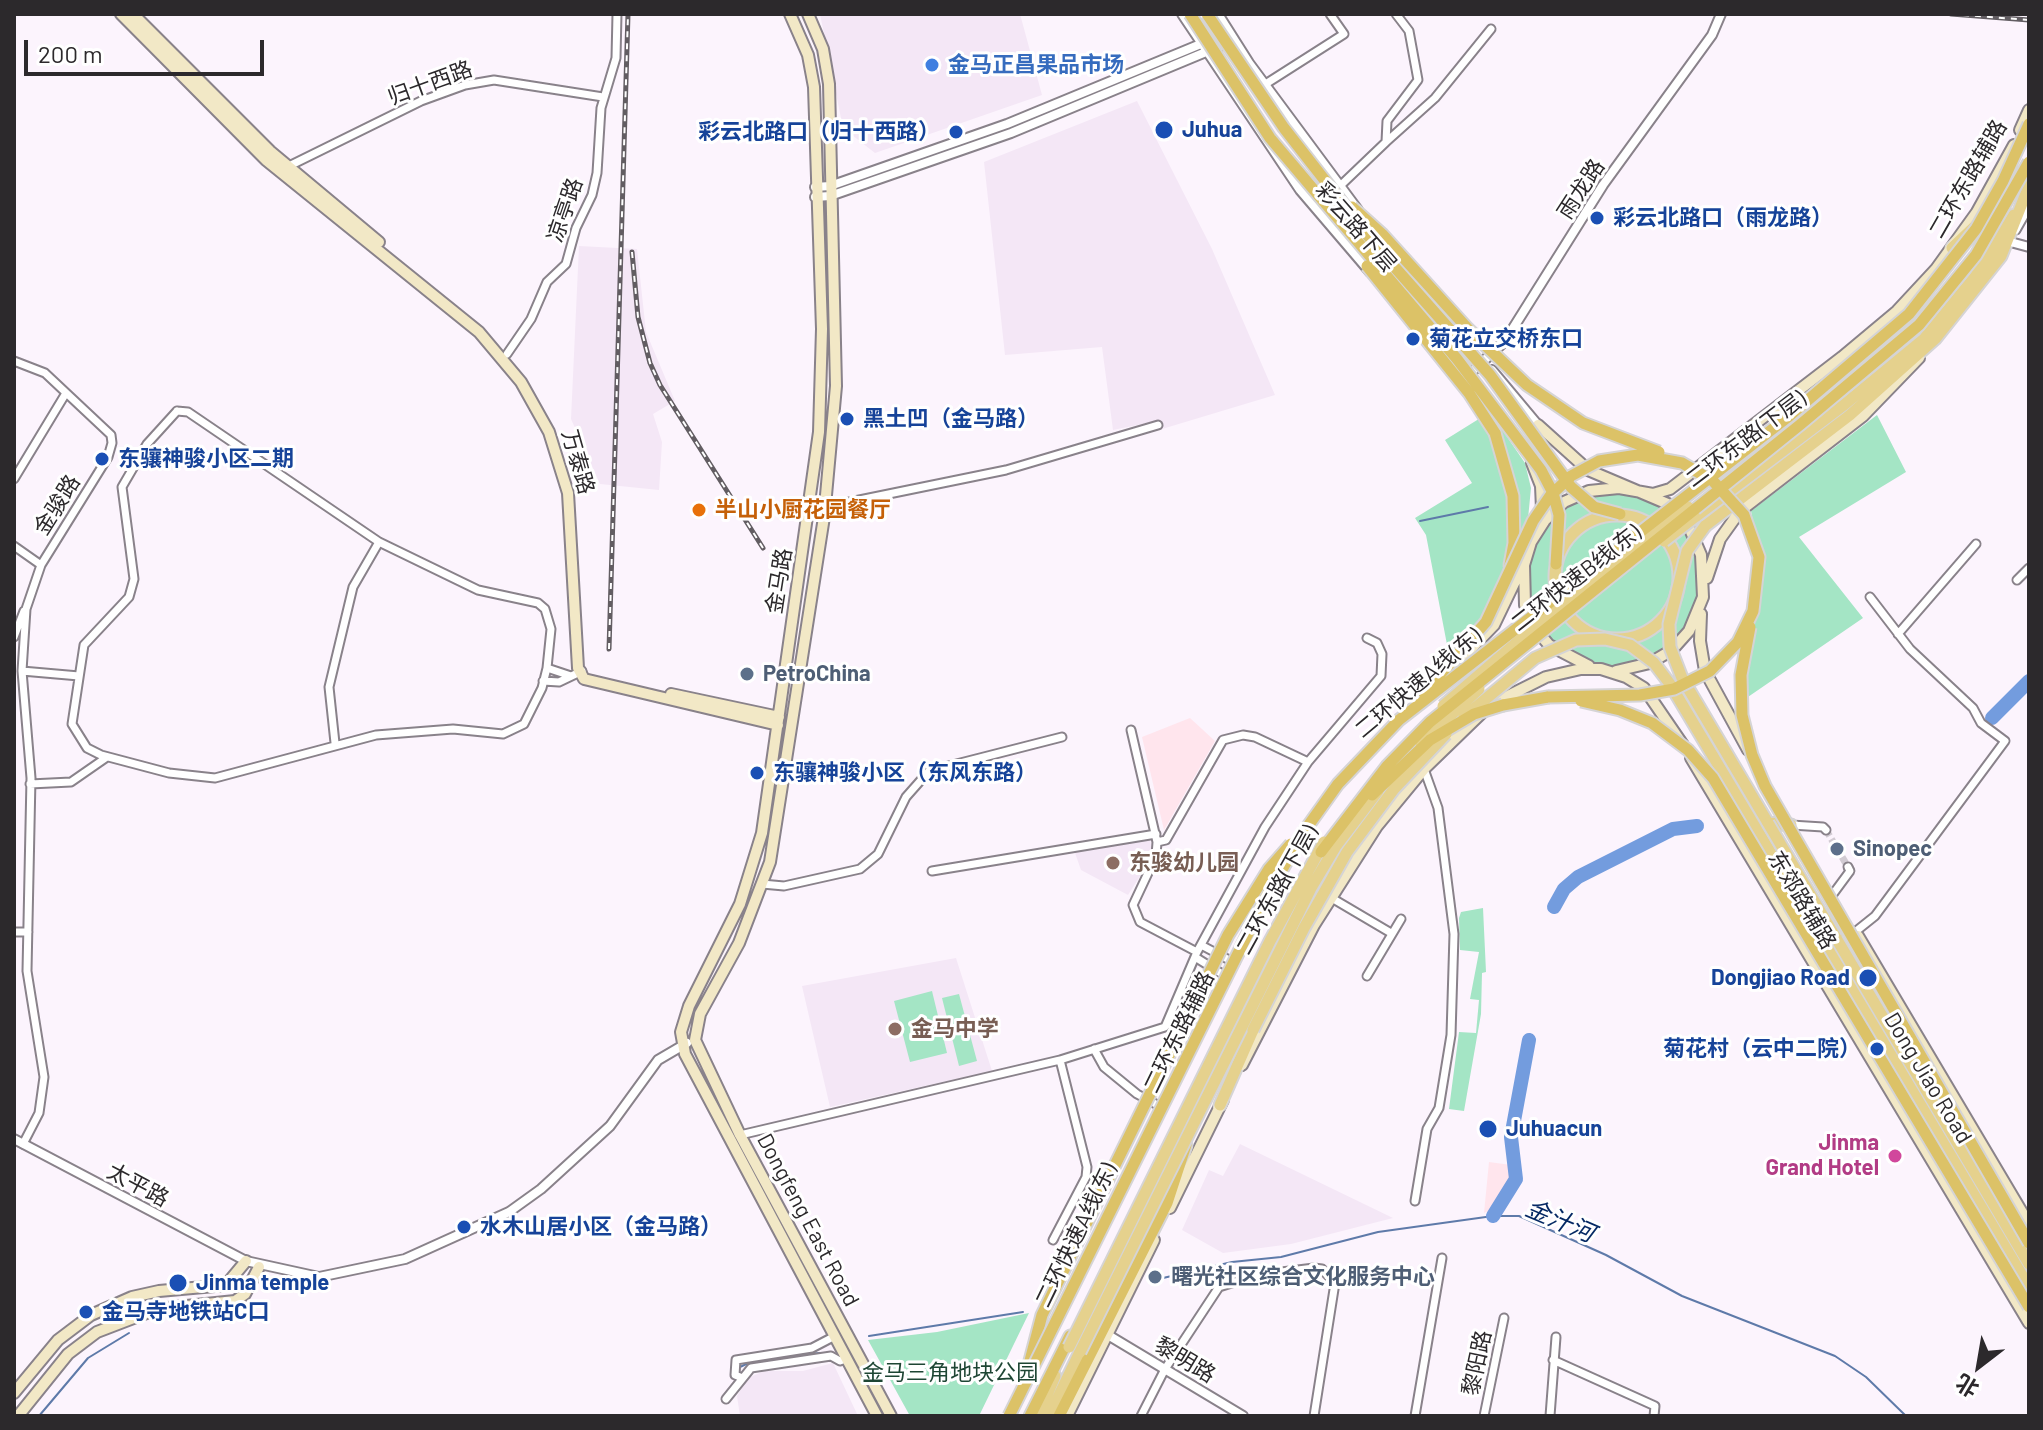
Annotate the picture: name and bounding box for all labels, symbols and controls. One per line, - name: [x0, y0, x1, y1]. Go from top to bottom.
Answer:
- scale bar: [28, 24, 268, 74]
- text: 200 m: [38, 39, 103, 68]
- place label: 金马正昌果品市场: [948, 52, 1124, 78]
- street label: 归十西路: [384, 56, 476, 110]
- marker: 金马正昌果品市场: [923, 56, 941, 74]
- street label: 二环东路辅路: [1924, 115, 2012, 243]
- place label: Juhua: [1182, 117, 1242, 143]
- place label: 彩云北路口（归十西路）: [698, 119, 940, 145]
- marker: Juhua: [1153, 119, 1175, 141]
- marker: 彩云北路口（归十西路）: [947, 123, 965, 141]
- street label: 雨龙路: [1552, 154, 1610, 224]
- street label: 凉亭路: [542, 175, 588, 245]
- street label: 彩云路下层: [1310, 177, 1402, 277]
- place label: 彩云北路口（雨龙路）: [1613, 205, 1833, 231]
- marker: 彩云北路口（雨龙路）: [1588, 209, 1606, 227]
- place label: 菊花立交桥东口: [1429, 326, 1583, 352]
- marker: 菊花立交桥东口: [1404, 330, 1422, 348]
- street label: 二环东路(下层): [1681, 385, 1811, 493]
- place label: 黑土凹（金马路）: [863, 406, 1039, 432]
- marker: 黑土凹（金马路）: [838, 410, 856, 428]
- street label: 万泰路: [556, 427, 600, 497]
- place label: 东骧神骏小区二期: [118, 446, 294, 472]
- marker: 东骧神骏小区二期: [93, 450, 111, 468]
- street label: 金骏路: [28, 470, 86, 540]
- place label: 半山小厨花园餐厅: [715, 497, 891, 523]
- marker: 半山小厨花园餐厅: [690, 501, 708, 519]
- street label: 二环快速B线(东): [1506, 519, 1646, 637]
- street label: 金马路: [761, 546, 797, 616]
- street label: 二环快速A线(东): [1349, 622, 1487, 744]
- place label: PetroChina: [763, 661, 871, 687]
- marker: PetroChina: [738, 665, 756, 683]
- place label: 东骧神骏小区（东风东路）: [773, 760, 1037, 786]
- marker: 东骧神骏小区（东风东路）: [748, 764, 766, 782]
- street label: 二环东路(下层): [1231, 821, 1323, 959]
- place label: Sinopec: [1853, 836, 1932, 862]
- marker: Sinopec: [1828, 840, 1846, 858]
- street label: 东郊路辅路: [1762, 846, 1842, 954]
- place label: 东骏幼儿园: [1129, 850, 1239, 876]
- marker: 东骏幼儿园: [1104, 854, 1122, 872]
- place label: Dongjiao Road: [1711, 965, 1850, 991]
- street label: 二环东路辅路: [1138, 967, 1220, 1097]
- marker: Dongjiao Road: [1857, 967, 1879, 989]
- street label: Dong Jiao Road: [1879, 1008, 1977, 1148]
- place label: 金马中学: [911, 1016, 999, 1042]
- marker: 金马中学: [886, 1020, 904, 1038]
- place label: 菊花村（云中二院）: [1663, 1036, 1861, 1062]
- marker: 菊花村（云中二院）: [1868, 1040, 1886, 1058]
- place label: Juhuacun: [1506, 1116, 1602, 1142]
- marker: Juhuacun: [1477, 1118, 1499, 1140]
- street label: Dongfeng East Road: [751, 1129, 865, 1311]
- place label: Jinma Grand Hotel: [1765, 1130, 1879, 1182]
- marker: Jinma Grand Hotel: [1886, 1147, 1904, 1165]
- street label: 太平路: [103, 1158, 173, 1212]
- street label: 二环快速A线(东): [1030, 1159, 1122, 1311]
- water label: 金汁河: [1521, 1194, 1599, 1248]
- place label: 水木山居小区（金马路）: [480, 1214, 722, 1240]
- marker: 水木山居小区（金马路）: [455, 1218, 473, 1236]
- place label: 曙光社区综合文化服务中心: [1171, 1264, 1435, 1290]
- marker: 曙光社区综合文化服务中心: [1146, 1268, 1164, 1286]
- place label: Jinma temple: [196, 1270, 329, 1296]
- marker: Jinma temple: [167, 1272, 189, 1294]
- place label: 金马寺地铁站C口: [102, 1299, 269, 1325]
- marker: 金马寺地铁站C口: [77, 1303, 95, 1321]
- north arrow: [1939, 1326, 2019, 1406]
- street label: 黎阳路: [1457, 1328, 1497, 1398]
- street label: 黎明路: [1150, 1332, 1220, 1388]
- park label: 金马三角地块公园: [862, 1360, 1038, 1386]
- text: 北: [1951, 1370, 1983, 1403]

